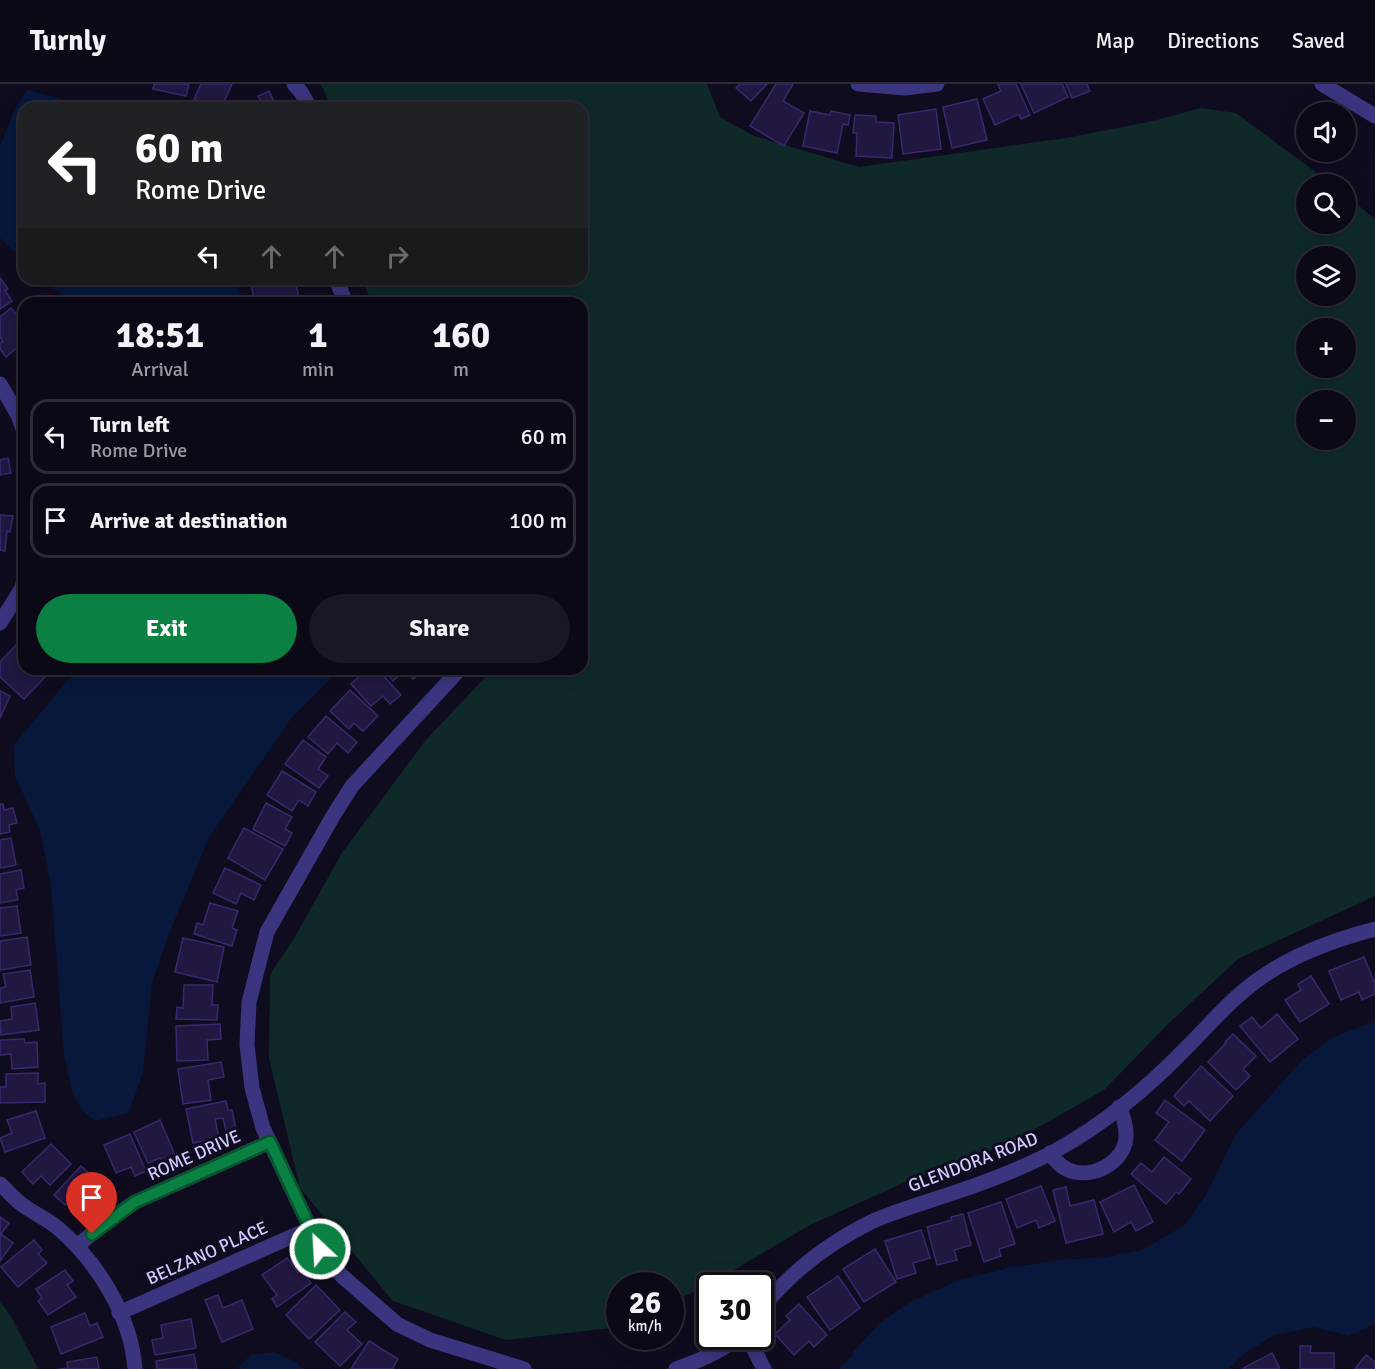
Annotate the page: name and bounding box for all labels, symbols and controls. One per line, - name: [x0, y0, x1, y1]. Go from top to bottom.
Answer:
- text: Turnly: [30, 24, 106, 58]
- text: Map: [1096, 28, 1134, 54]
- text: Directions: [1167, 28, 1259, 54]
- text: Saved: [1292, 28, 1345, 54]
- map controls: [1296, 102, 1356, 450]
- button: sound: [1296, 102, 1356, 162]
- text: 60 m: [135, 123, 224, 174]
- icon: left: [36, 126, 114, 204]
- text: Rome Drive: [135, 174, 266, 207]
- button: search: [1296, 174, 1356, 234]
- icon: left: [192, 240, 225, 273]
- icon: ahead: [255, 240, 288, 273]
- icon: ahead: [318, 240, 351, 273]
- icon: right: [381, 240, 414, 273]
- button: layers: [1296, 246, 1356, 306]
- text: 18:51: [116, 313, 204, 358]
- text: 1: [308, 313, 328, 358]
- text: 160: [432, 313, 490, 358]
- button: +: [1296, 318, 1356, 378]
- text: Arrival: [131, 357, 189, 382]
- text: min: [302, 357, 334, 382]
- text: m: [453, 357, 469, 382]
- button: −: [1296, 390, 1356, 450]
- text: Turn left: [90, 411, 170, 438]
- icon: left: [39, 420, 72, 453]
- text: 60 m: [521, 423, 567, 450]
- text: Rome Drive: [90, 438, 187, 463]
- icon: arrive: [39, 504, 72, 537]
- text: Arrive at destination: [90, 507, 287, 534]
- text: 100 m: [509, 507, 567, 534]
- button: Exit: [36, 594, 297, 663]
- button: Share: [309, 594, 570, 663]
- street label: ROME DRIVE: [144, 1125, 244, 1185]
- street label: GLENDORA ROAD: [905, 1127, 1041, 1197]
- pin: [66, 1172, 117, 1234]
- icon: arrive: [75, 1181, 108, 1214]
- street label: BELZANO PLACE: [143, 1216, 271, 1290]
- position arrow: [288, 1217, 352, 1281]
- speed limit sign: 30: [696, 1272, 774, 1350]
- text: 26: [629, 1285, 661, 1322]
- text: km/h: [628, 1317, 662, 1335]

